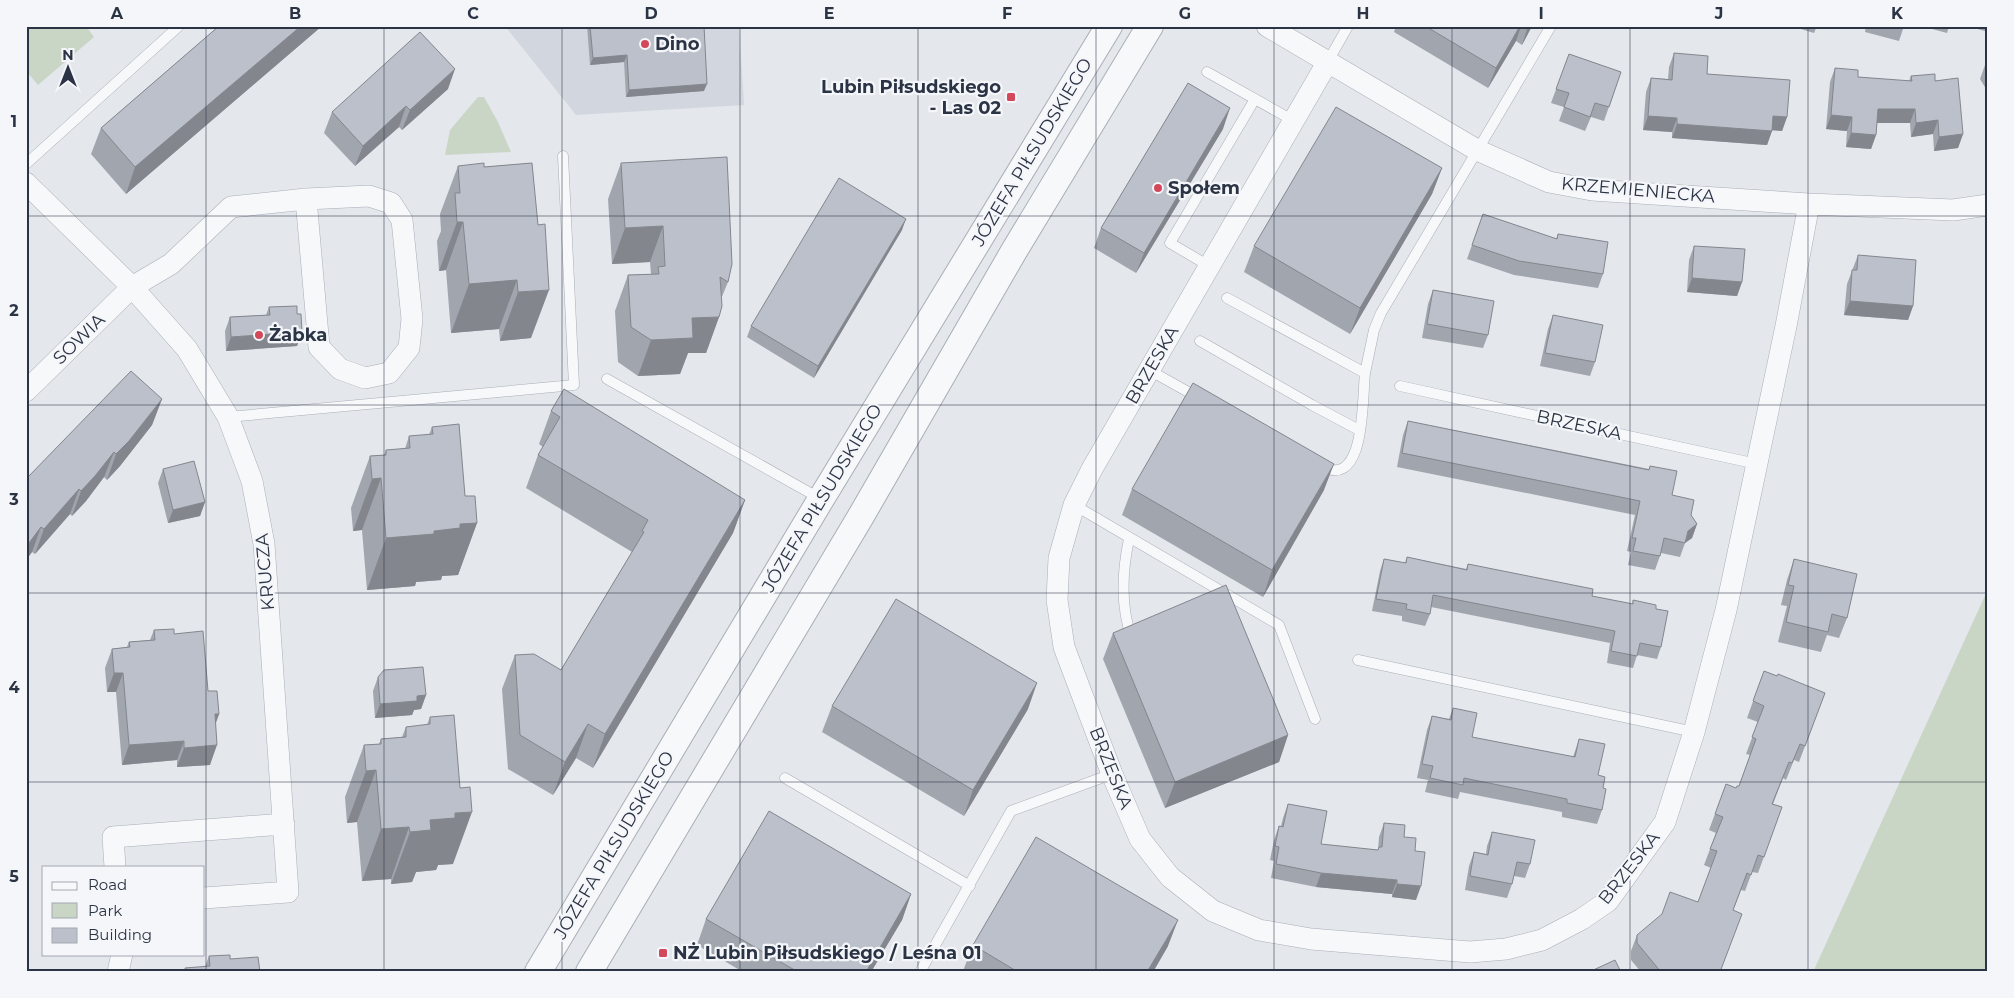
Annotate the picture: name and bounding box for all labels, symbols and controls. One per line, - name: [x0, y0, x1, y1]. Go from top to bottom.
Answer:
- text: A: [110, 4, 124, 23]
- text: B: [289, 4, 301, 23]
- text: C: [467, 4, 479, 23]
- text: D: [644, 4, 658, 23]
- text: E: [824, 4, 834, 23]
- text: F: [1002, 4, 1012, 23]
- text: G: [1179, 4, 1191, 23]
- text: H: [1357, 4, 1369, 23]
- text: I: [1538, 4, 1544, 23]
- text: J: [1714, 4, 1723, 23]
- text: K: [1891, 4, 1904, 23]
- place label: Dino: [655, 33, 700, 55]
- marker: Dino: [639, 38, 651, 50]
- north arrow: [42, 42, 92, 92]
- text: N: [62, 46, 74, 64]
- street label: JÓZEFA PIŁSUDSKIEGO: [967, 54, 1097, 251]
- place label: Lubin Piłsudskiego - Las 02: [821, 76, 1001, 119]
- marker: Lubin Piłsudskiego - Las 02: [1005, 91, 1017, 103]
- text: 1: [11, 112, 17, 131]
- street label: KRZEMIENIECKA: [1560, 172, 1716, 208]
- place label: Społem: [1168, 177, 1240, 199]
- marker: Społem: [1152, 182, 1164, 194]
- text: 2: [9, 301, 19, 320]
- street label: SOWIA: [48, 309, 110, 369]
- street label: BRZESKA: [1121, 322, 1183, 408]
- place label: Żabka: [269, 324, 327, 346]
- marker: Żabka: [253, 329, 265, 341]
- street label: JÓZEFA PIŁSUDSKIEGO: [757, 400, 887, 597]
- street label: BRZESKA: [1534, 405, 1624, 445]
- text: 3: [8, 490, 19, 509]
- street label: KRUCZA: [251, 532, 279, 612]
- text: 4: [8, 678, 20, 697]
- street label: BRZESKA: [1085, 724, 1137, 812]
- street label: JÓZEFA PIŁSUDSKIEGO: [549, 747, 679, 944]
- street label: BRZESKA: [1594, 827, 1664, 909]
- legend: [42, 866, 205, 956]
- text: 5: [9, 867, 19, 886]
- text: Road: [88, 875, 127, 894]
- text: Park: [88, 901, 122, 920]
- text: Building: [88, 925, 152, 944]
- place label: NŻ Lubin Piłsudskiego / Leśna 01: [673, 942, 981, 964]
- marker: NŻ Lubin Piłsudskiego / Leśna 01: [657, 947, 669, 959]

